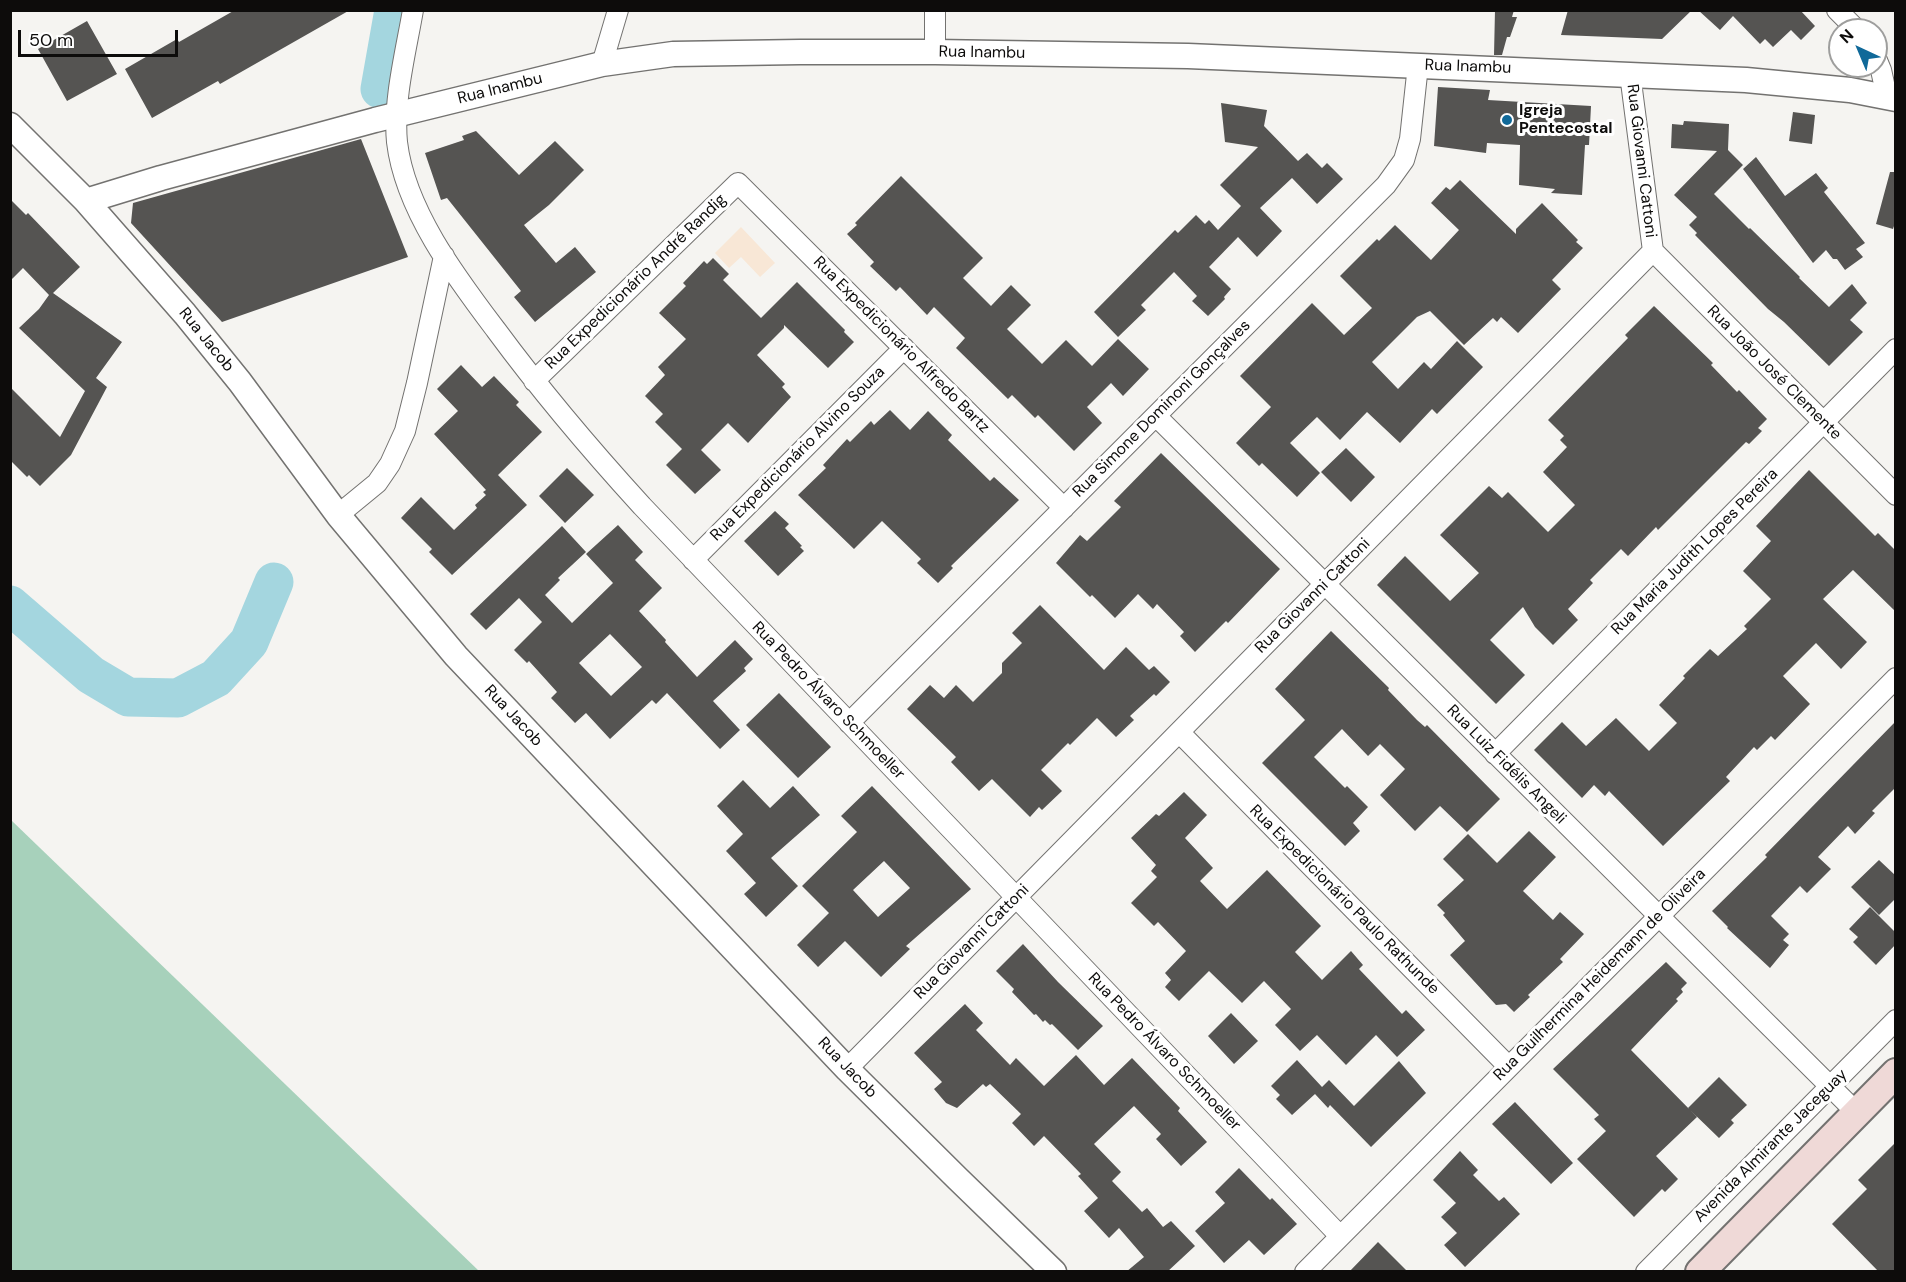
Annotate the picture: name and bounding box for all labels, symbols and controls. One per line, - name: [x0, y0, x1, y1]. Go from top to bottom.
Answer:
- scale bar: [21, 18, 182, 56]
- north arrow: [1828, 18, 1888, 78]
- text: N: [1835, 25, 1858, 48]
- text: 50 m: [29, 28, 73, 52]
- street label: Rua Inambu: [938, 43, 1026, 63]
- street label: Rua Inambu: [1424, 56, 1512, 78]
- street label: Rua Inambu: [456, 69, 544, 109]
- street label: Rua Giovanni Cattoni: [1622, 83, 1660, 239]
- place label: Igreja Pentecostal: [1519, 101, 1613, 139]
- marker: Igreja Pentecostal: [1500, 113, 1514, 127]
- street label: Rua Expedicionário André Randig: [541, 190, 731, 374]
- street label: Rua Expedicionário Alfredo Bartz: [809, 253, 993, 437]
- street label: Rua João José Clemente: [1703, 302, 1845, 444]
- street label: Rua Jacob: [174, 304, 238, 376]
- street label: Rua Simone Dominoni Gonçalves: [1069, 316, 1255, 502]
- street label: Rua Expedicionário Alvino Souza: [707, 363, 889, 545]
- street label: Rua Maria Judith Lopes Pereira: [1608, 465, 1782, 639]
- street label: Rua Giovanni Cattoni: [1252, 535, 1374, 657]
- street label: Rua Pedro Álvaro Schmoeller: [748, 618, 908, 784]
- street label: Rua Jacob: [480, 681, 546, 751]
- street label: Rua Luiz Fidélis Angeli: [1442, 701, 1570, 829]
- street label: Rua Expedicionário Paulo Rathunde: [1245, 801, 1443, 999]
- street label: Rua Guilhermina Heidemann de Oliveira: [1490, 865, 1710, 1085]
- street label: Rua Giovanni Cattoni: [911, 881, 1033, 1003]
- street label: Rua Pedro Álvaro Schmoeller: [1084, 969, 1244, 1135]
- street label: Rua Jacob: [813, 1034, 881, 1102]
- street label: Avenida Almirante Jaceguay: [1690, 1065, 1852, 1227]

